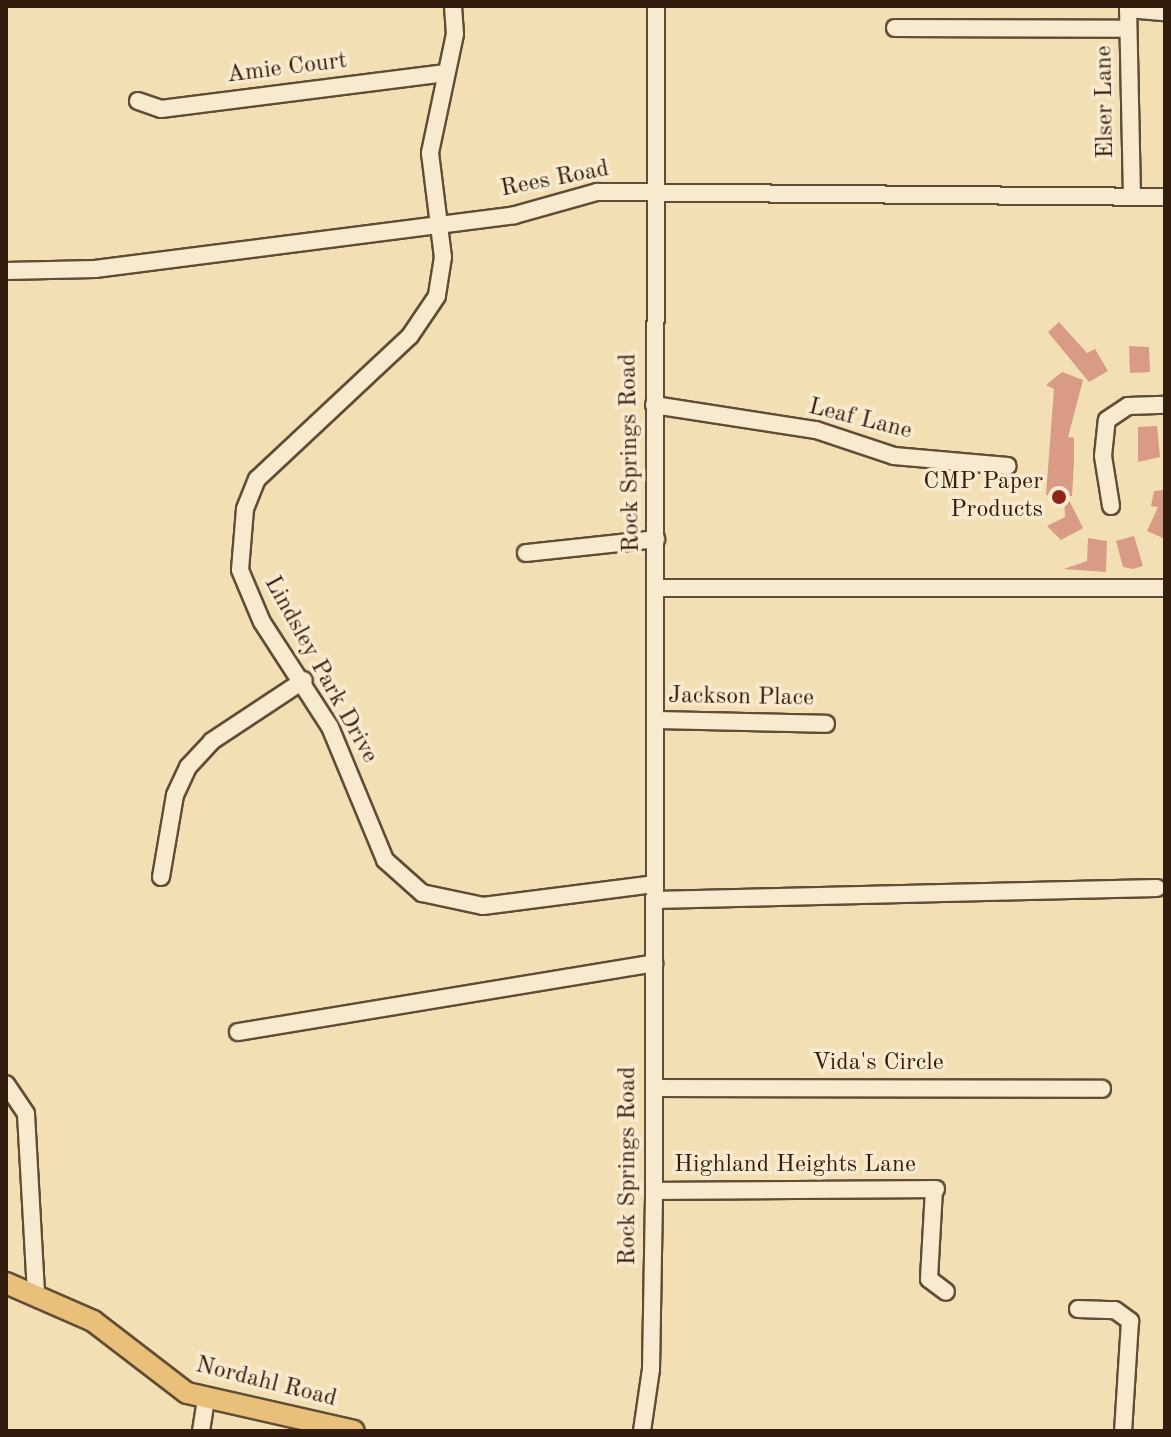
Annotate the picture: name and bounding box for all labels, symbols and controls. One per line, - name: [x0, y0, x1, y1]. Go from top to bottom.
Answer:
- street label: Elser Lane: [1091, 45, 1121, 159]
- street label: Amie Court: [225, 47, 349, 91]
- street label: Rees Road: [498, 155, 612, 205]
- street label: Rock Springs Road: [615, 353, 647, 553]
- street label: Leaf Lane: [805, 393, 915, 447]
- place label: CMP Paper Products: [923, 469, 1043, 525]
- marker: CMP Paper Products: [1050, 488, 1068, 506]
- street label: Lindsley Park Drive: [257, 572, 383, 768]
- street label: Jackson Place: [668, 682, 814, 714]
- street label: Vida's Circle: [812, 1050, 944, 1078]
- street label: Rock Springs Road: [615, 1067, 643, 1265]
- street label: Highland Heights Lane: [674, 1152, 916, 1180]
- street label: Nordahl Road: [192, 1352, 340, 1414]

